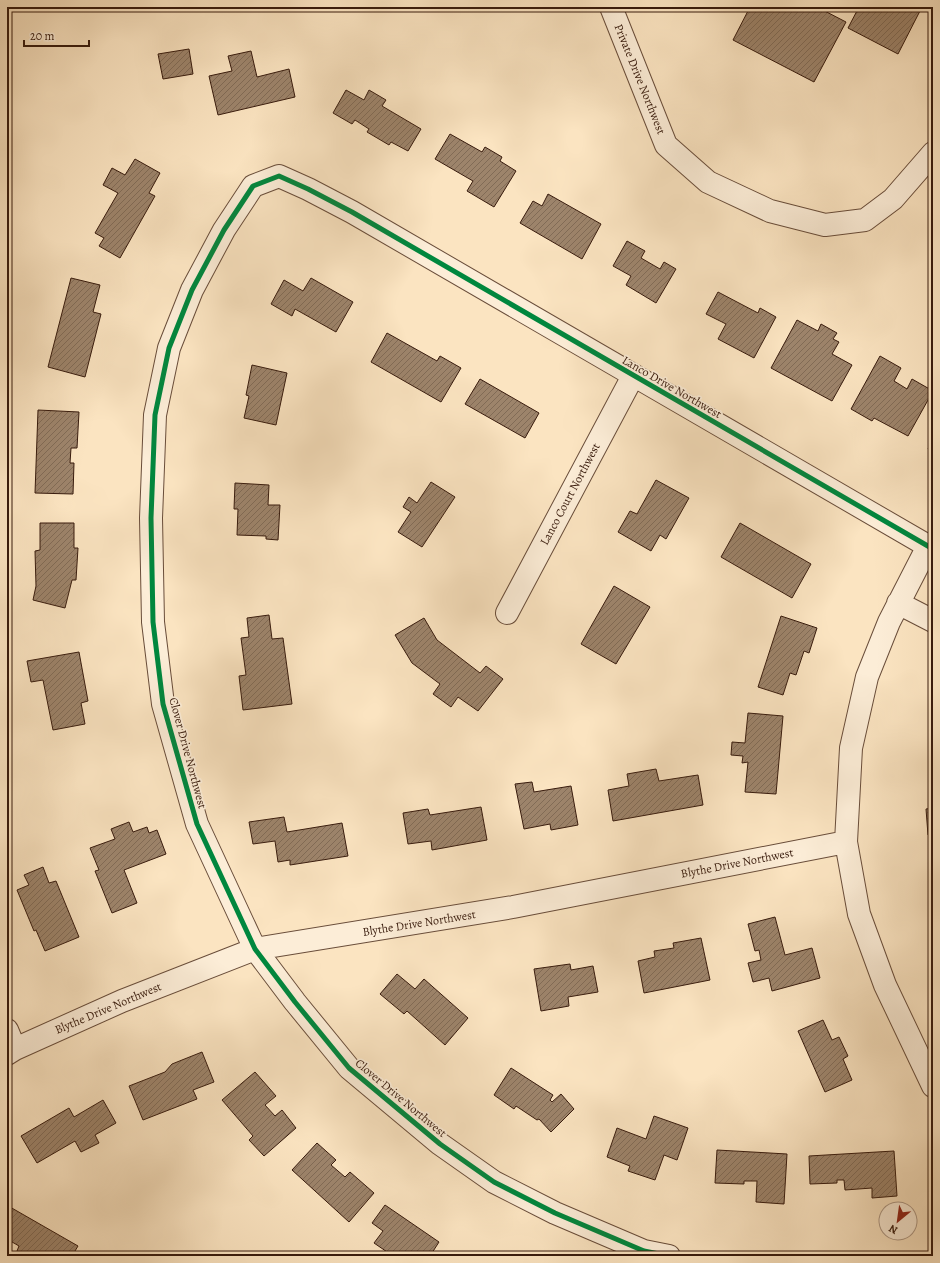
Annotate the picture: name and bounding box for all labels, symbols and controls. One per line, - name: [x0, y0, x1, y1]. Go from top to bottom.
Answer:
- street label: Private Drive Northwest: [611, 21, 669, 137]
- scale bar: [24, 22, 89, 48]
- text: 20 m: [30, 28, 54, 44]
- street label: Lanco Drive Northwest: [619, 352, 725, 422]
- street label: Lanco Court Northwest: [536, 440, 604, 548]
- street label: Clover Drive Northwest: [165, 696, 211, 810]
- street label: Blythe Drive Northwest: [679, 844, 795, 882]
- street label: Blythe Drive Northwest: [361, 906, 477, 940]
- street label: Blythe Drive Northwest: [52, 978, 164, 1038]
- street label: Clover Drive Northwest: [352, 1055, 450, 1141]
- north arrow: [878, 1201, 918, 1241]
- text: N: [886, 1221, 901, 1238]

